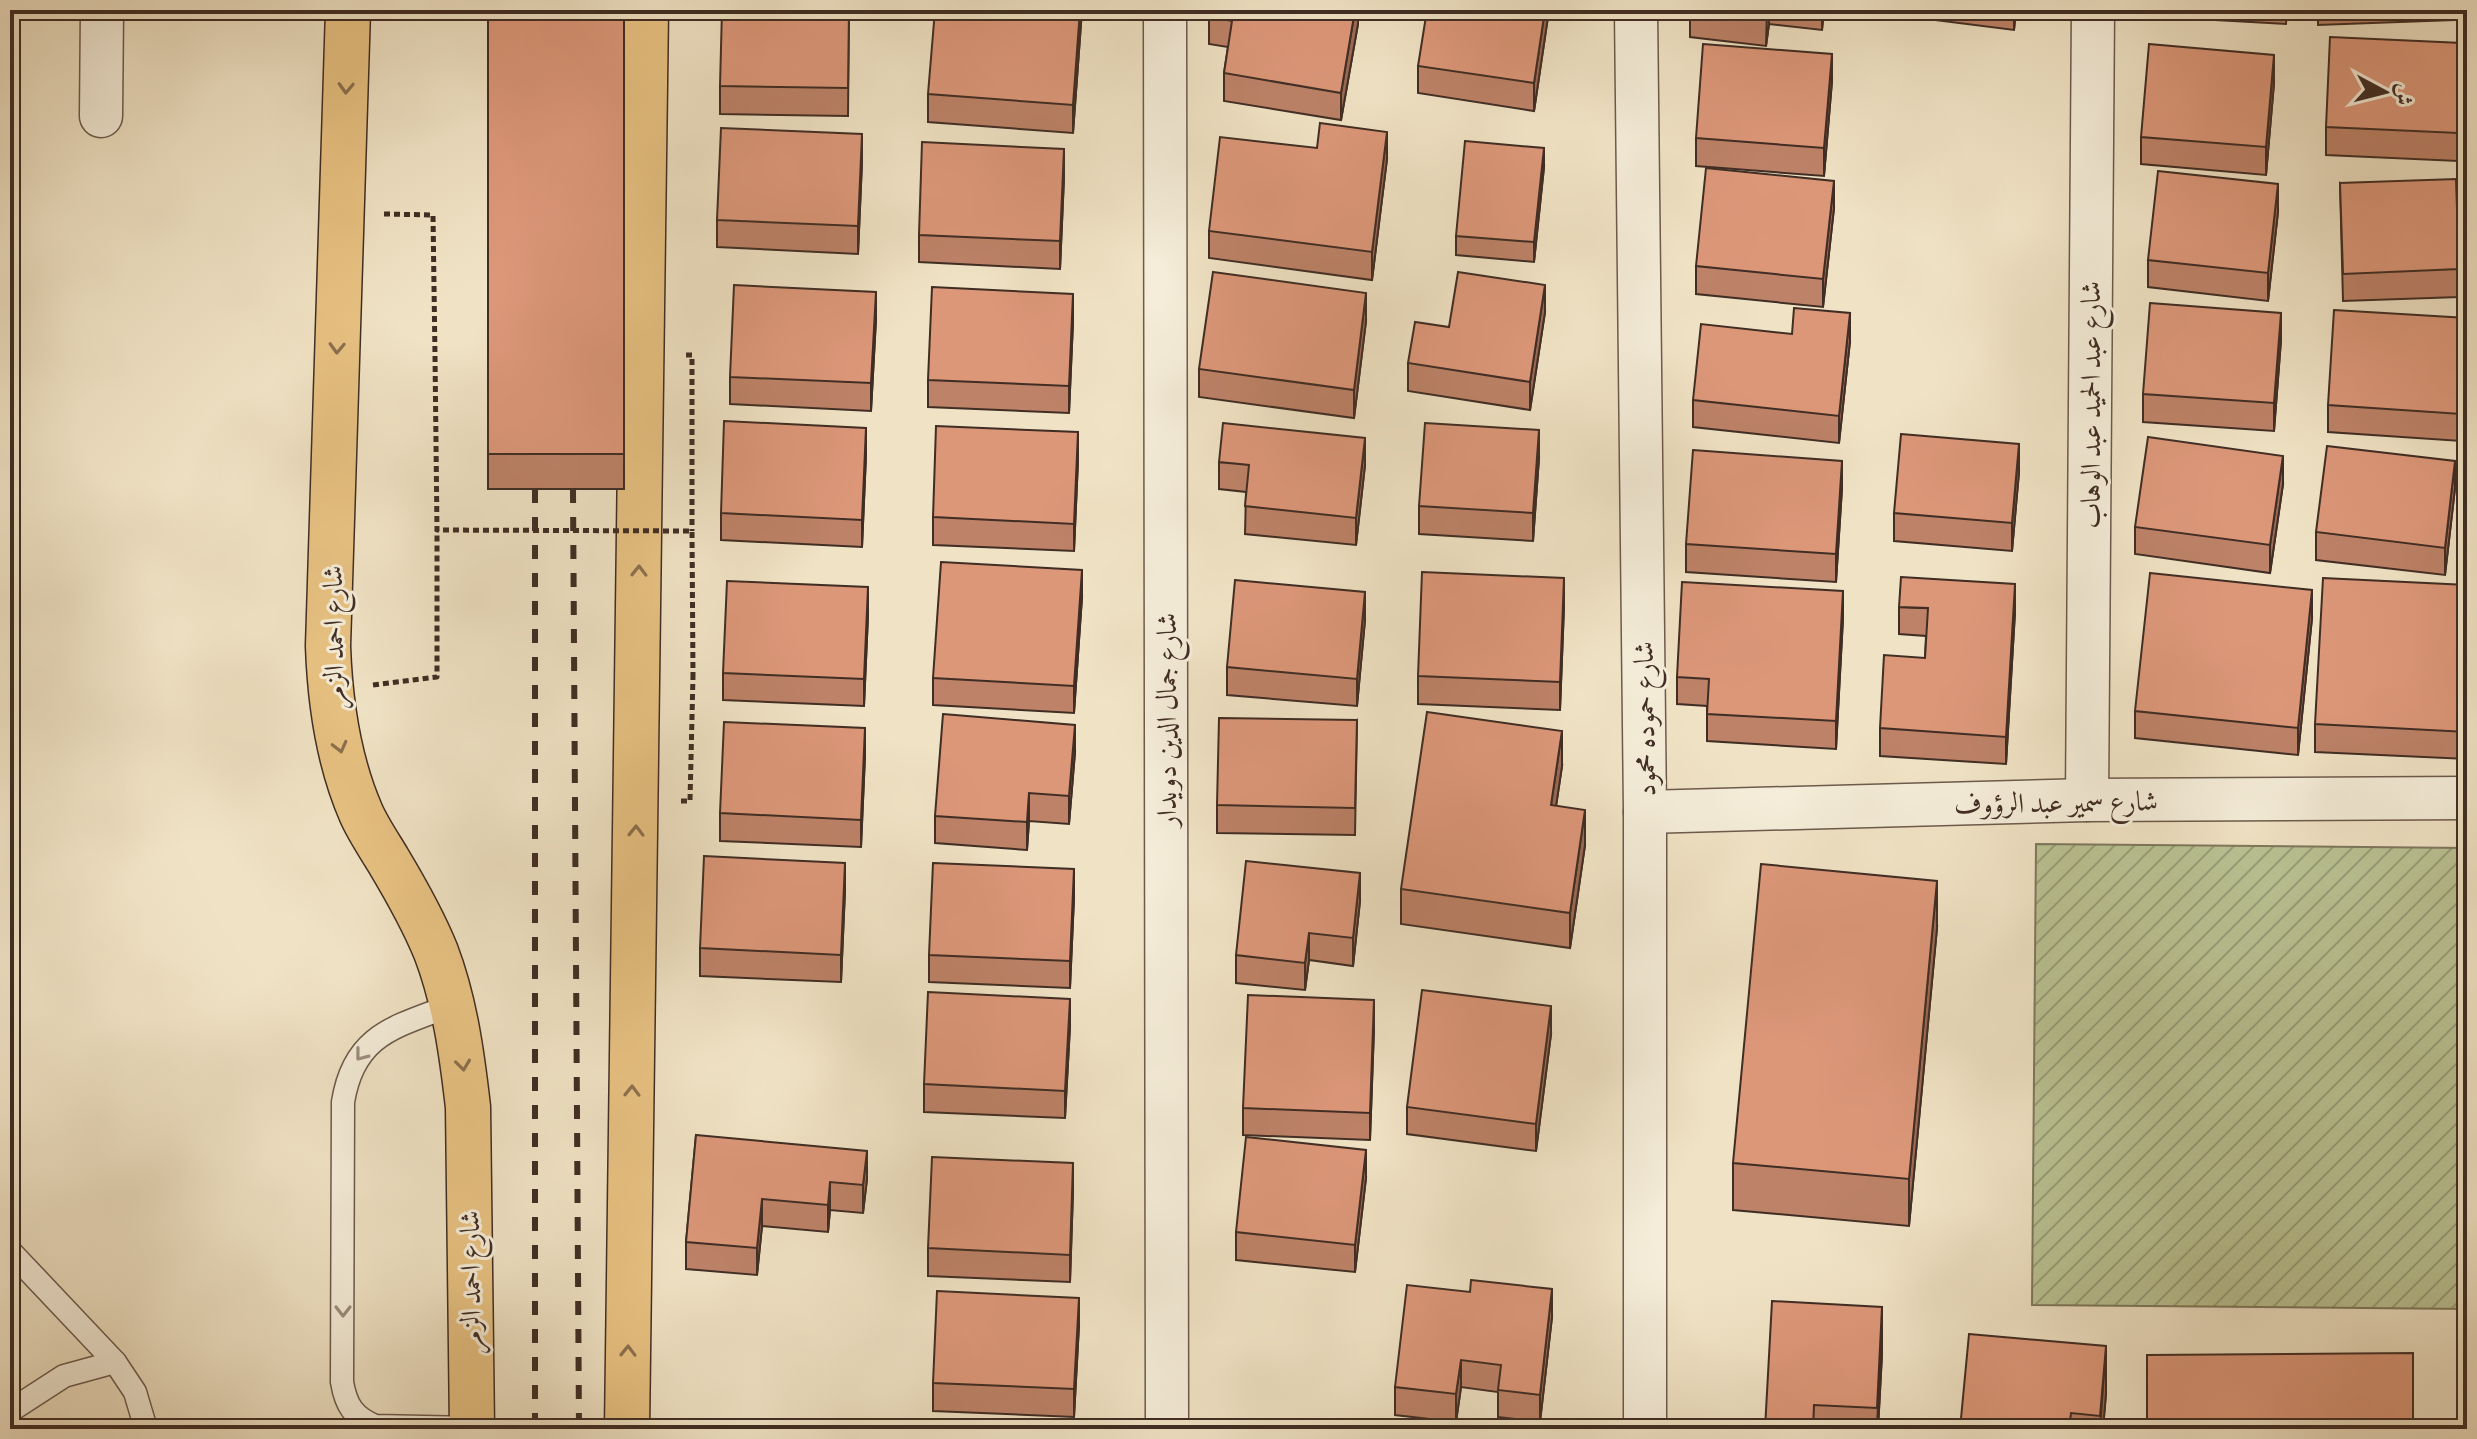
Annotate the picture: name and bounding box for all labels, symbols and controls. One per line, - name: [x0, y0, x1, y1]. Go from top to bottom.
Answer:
- north arrow: [2345, 52, 2425, 132]
- one-way arrow: [337, 82, 354, 95]
- text: ش: [2389, 82, 2420, 107]
- street label: شارع عبد الحميد عبد الوهاب: [2072, 281, 2114, 529]
- one-way arrow: [329, 342, 346, 355]
- one-way arrow: [630, 564, 648, 577]
- street label: شارع احمد الزمر: [314, 565, 358, 709]
- street label: شارع جمال الدين دويدار: [1148, 613, 1190, 830]
- street label: شارع حموده محمود: [1625, 641, 1669, 797]
- one-way arrow: [330, 739, 347, 753]
- street label: شارع سمير عبد الرؤوف: [1954, 782, 2158, 828]
- one-way arrow: [627, 824, 644, 837]
- one-way arrow: [357, 1046, 371, 1061]
- one-way arrow: [454, 1058, 471, 1072]
- one-way arrow: [623, 1084, 641, 1097]
- street label: شارع احمد الزمر: [451, 1210, 495, 1354]
- one-way arrow: [334, 1305, 352, 1318]
- one-way arrow: [620, 1344, 637, 1357]

